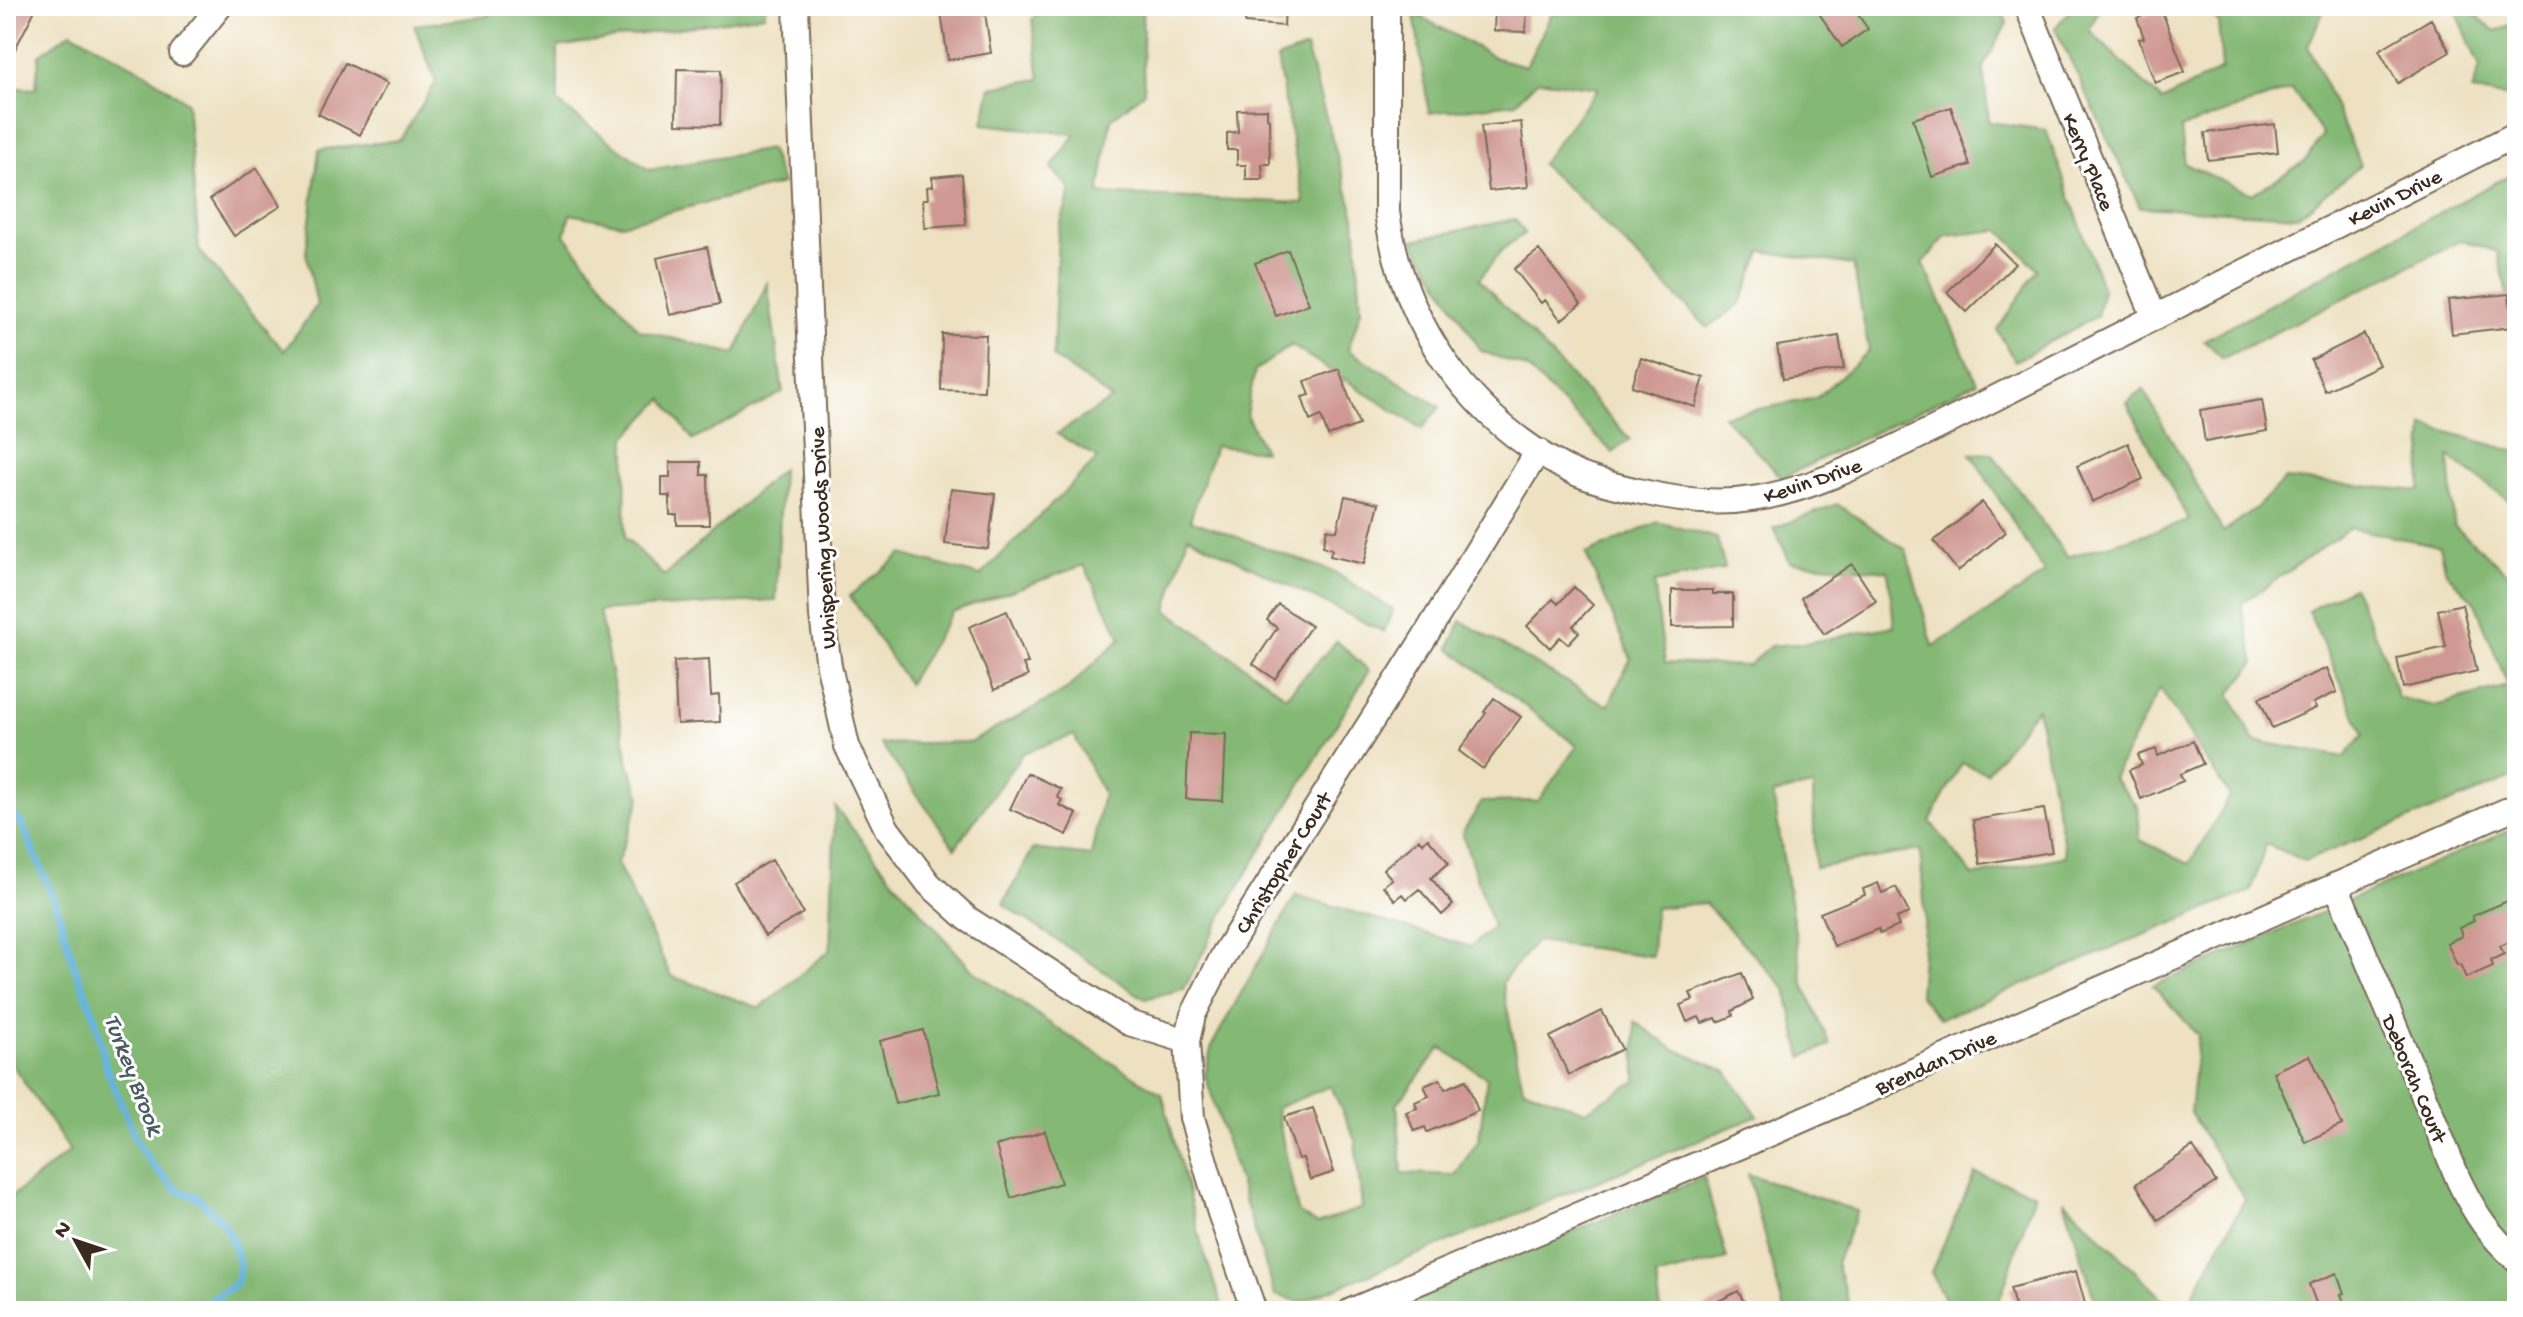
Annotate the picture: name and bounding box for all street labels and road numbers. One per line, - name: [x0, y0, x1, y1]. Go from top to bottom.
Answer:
- street label: Kerry Place: [2054, 110, 2119, 216]
- street label: Kevin Drive: [2345, 165, 2448, 234]
- street label: Whispering Woods Drive: [806, 426, 844, 649]
- street label: Kevin Drive: [1761, 454, 1866, 512]
- street label: Christopher Court: [1231, 787, 1340, 940]
- street label: Deborah Court: [2373, 1010, 2452, 1149]
- street label: Brendan Drive: [1871, 1026, 2002, 1103]

